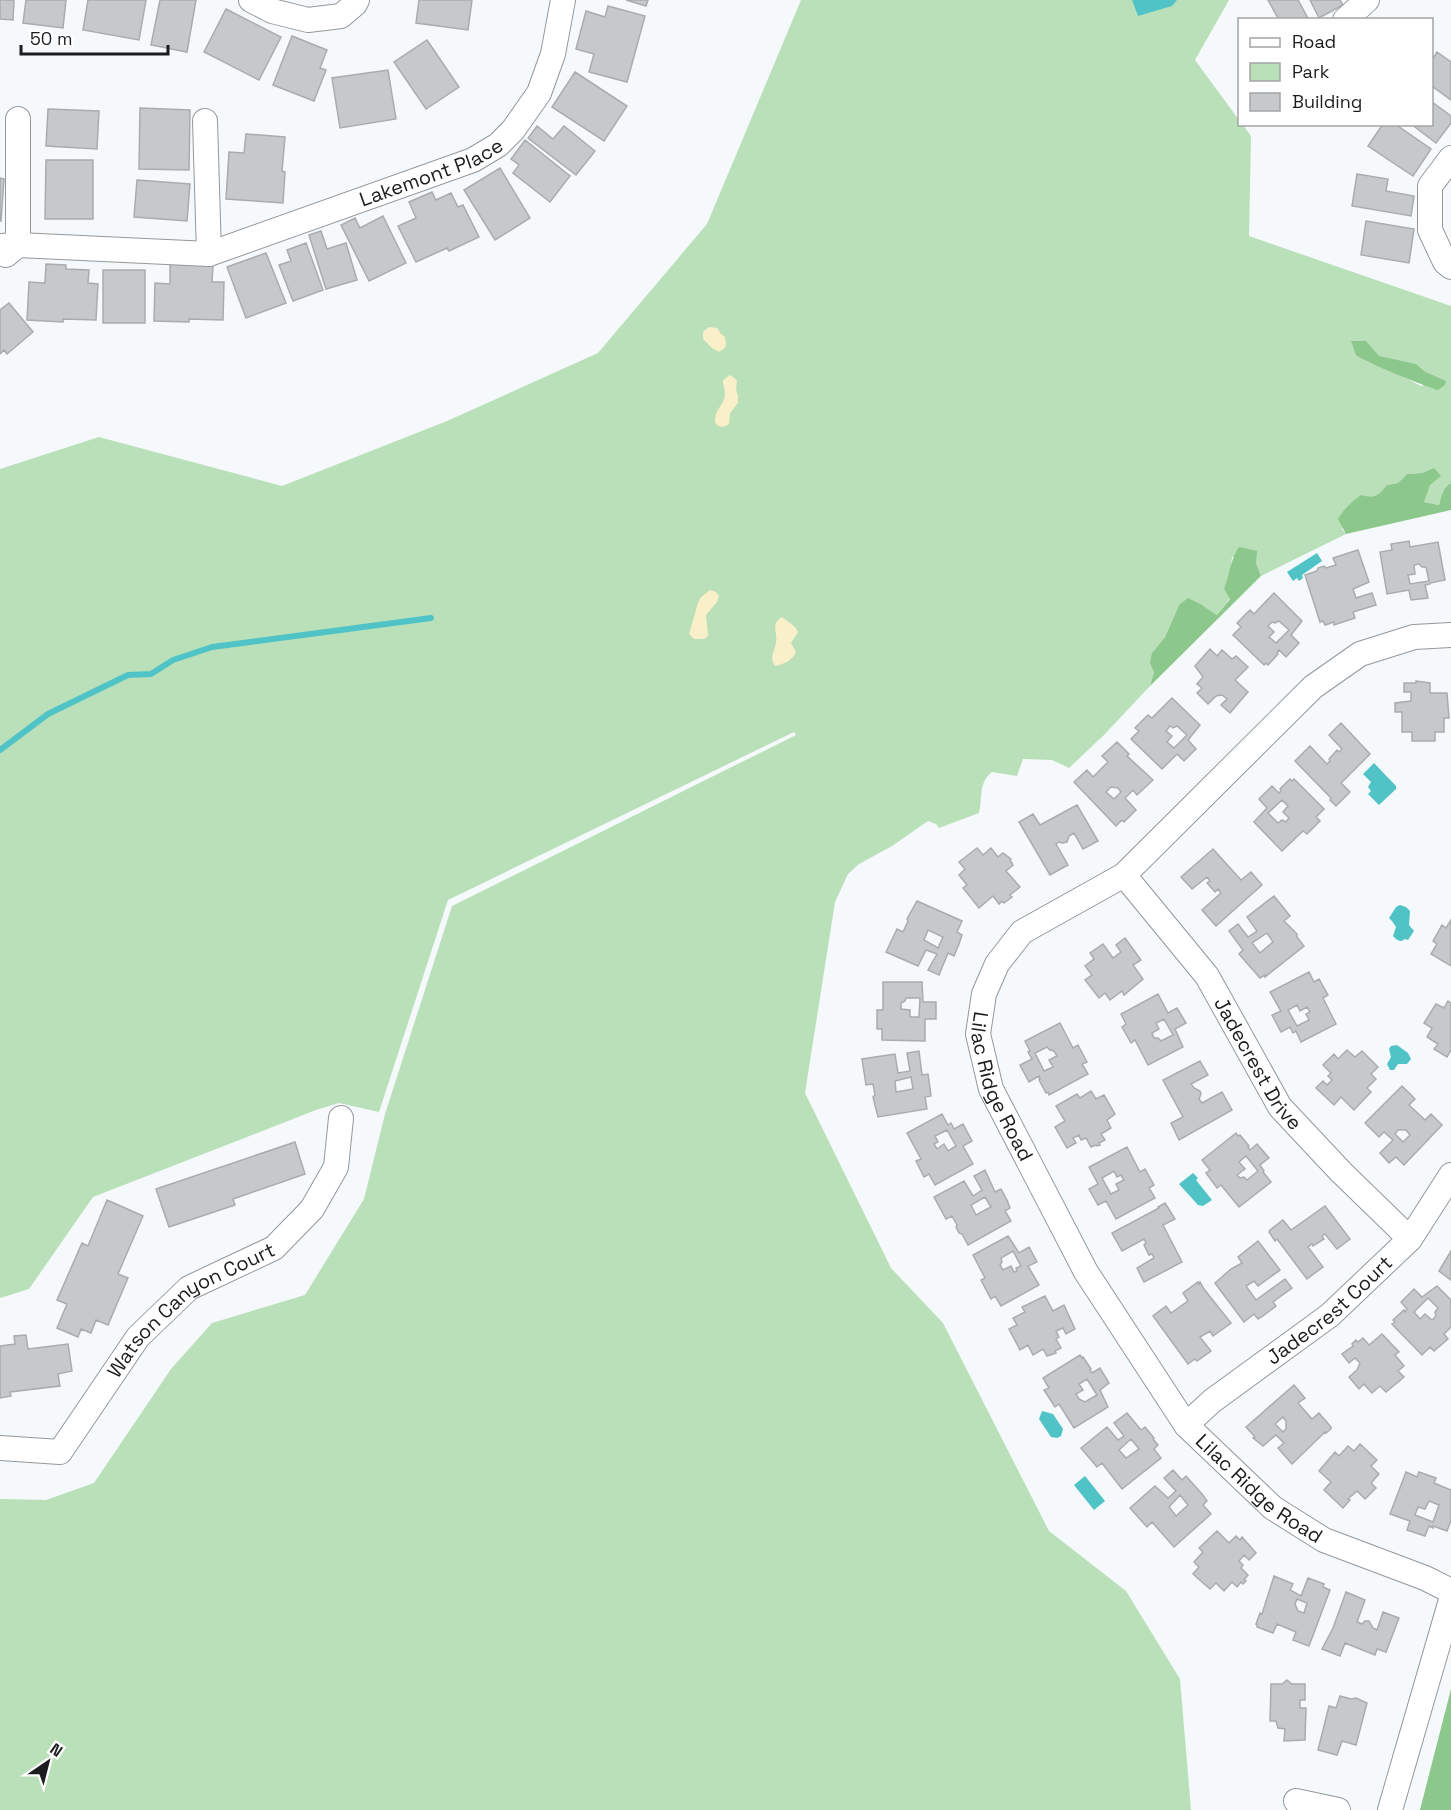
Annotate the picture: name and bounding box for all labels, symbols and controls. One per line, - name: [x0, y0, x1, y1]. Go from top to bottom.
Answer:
- scale bar: [21, 18, 168, 56]
- legend: [1238, 18, 1433, 126]
- text: 50 m: [30, 27, 72, 50]
- text: Road: [1292, 30, 1336, 53]
- text: Park: [1292, 60, 1330, 83]
- text: Building: [1292, 90, 1362, 113]
- street label: Lakemont Place: [356, 132, 508, 212]
- street label: Jadecrest Drive: [1208, 992, 1308, 1135]
- street label: Lilac Ridge Road: [965, 1010, 1039, 1165]
- street label: Watson Canyon Court: [101, 1236, 279, 1383]
- street label: Jadecrest Court: [1261, 1250, 1398, 1370]
- street label: Lilac Ridge Road: [1190, 1428, 1328, 1549]
- north arrow: [18, 1732, 78, 1792]
- text: N: [46, 1738, 67, 1762]

